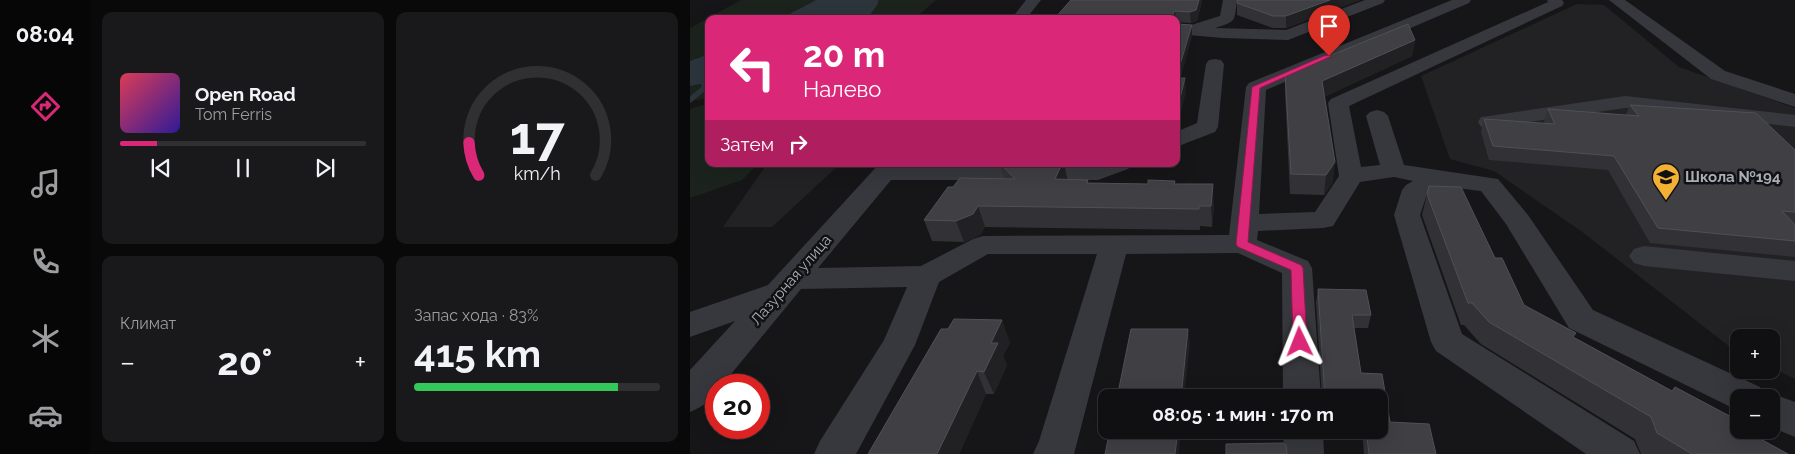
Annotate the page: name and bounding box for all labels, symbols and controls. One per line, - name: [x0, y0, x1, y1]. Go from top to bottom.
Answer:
- pin: [1308, 5, 1350, 56]
- icon: arrive: [1315, 12, 1343, 40]
- text: 08:04: [16, 21, 74, 47]
- text: 20 m: [803, 34, 885, 75]
- icon: left: [720, 35, 785, 100]
- text: Налево: [803, 76, 881, 102]
- text: Open Road: [195, 83, 296, 105]
- icon: directions: [28, 89, 63, 124]
- text: Tom Ferris: [195, 105, 272, 124]
- text: 17: [510, 105, 565, 166]
- icon: right: [784, 130, 812, 158]
- text: Затем: [720, 133, 774, 155]
- icon: previous: [147, 154, 175, 182]
- icon: pause: [229, 154, 257, 182]
- icon: next: [311, 154, 339, 182]
- school or university icon: Школа №194: [1651, 162, 1681, 201]
- text: km/h: [513, 163, 561, 184]
- icon: music: [28, 166, 63, 201]
- place label: Школа №194: [1685, 168, 1781, 186]
- street label: Лазурная улица: [747, 231, 835, 329]
- icon: phone: [28, 244, 63, 279]
- text: Запас хода · 83%: [414, 306, 538, 325]
- text: Климат: [120, 314, 176, 333]
- position arrow: [1273, 315, 1325, 367]
- icon: climate: [28, 321, 63, 356]
- map controls: [1730, 329, 1780, 439]
- button: +: [1730, 329, 1780, 379]
- text: 415 km: [414, 331, 541, 376]
- text: 20°: [217, 339, 272, 384]
- text: −: [120, 346, 135, 379]
- text: +: [354, 346, 366, 379]
- speed limit sign: 20: [705, 374, 770, 439]
- button: −: [1730, 389, 1780, 439]
- icon: car: [28, 398, 63, 433]
- text: 08:05 · 1 мин · 170 m: [1152, 403, 1334, 425]

